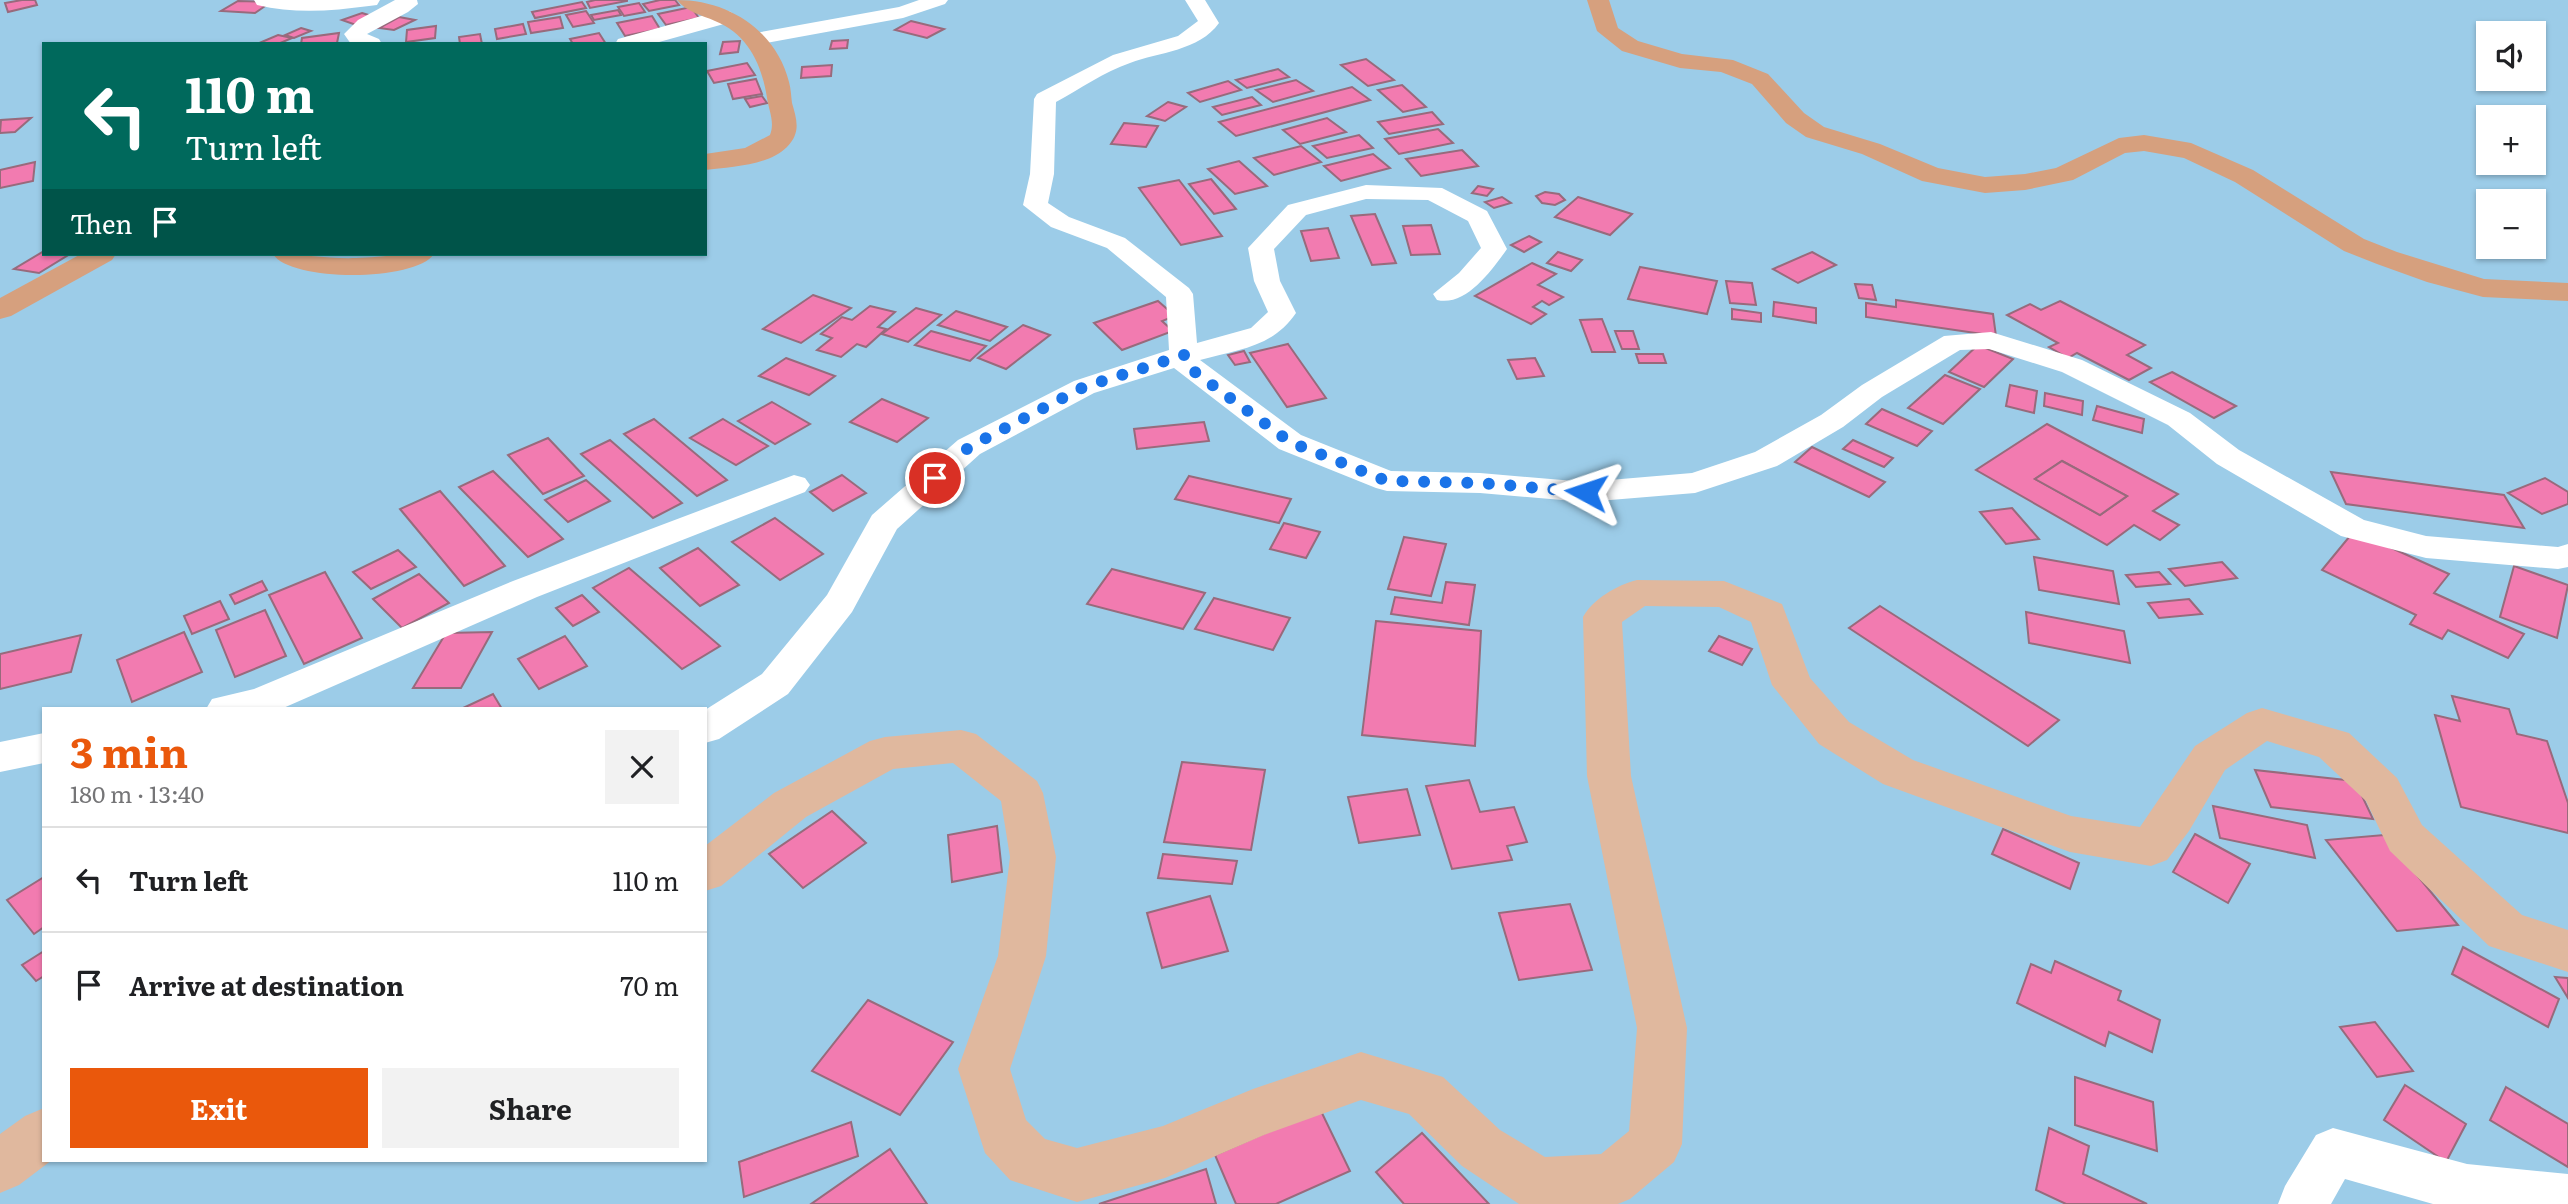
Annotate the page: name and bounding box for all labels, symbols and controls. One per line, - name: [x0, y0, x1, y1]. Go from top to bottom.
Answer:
- map controls: [2476, 21, 2546, 259]
- button: sound: [2476, 21, 2546, 91]
- text: 110 m: [185, 55, 314, 128]
- icon: left: [70, 70, 161, 161]
- button: +: [2476, 105, 2546, 175]
- text: Turn left: [185, 122, 322, 170]
- button: −: [2476, 189, 2546, 259]
- text: Then: [70, 203, 132, 242]
- icon: arrive: [146, 203, 184, 241]
- pin: [905, 448, 965, 508]
- position arrow: [1549, 455, 1623, 529]
- icon: arrive: [916, 459, 954, 497]
- text: 3 min: [70, 719, 188, 781]
- button: close: [605, 730, 679, 804]
- text: 180 m · 13:40: [70, 776, 204, 810]
- text: Turn left: [129, 860, 248, 899]
- text: 110 m: [612, 860, 679, 899]
- icon: left: [70, 861, 108, 899]
- text: Arrive at destination: [129, 965, 404, 1004]
- text: 70 m: [620, 965, 679, 1004]
- icon: arrive: [70, 966, 108, 1004]
- button: Exit: [70, 1068, 368, 1148]
- button: Share: [382, 1068, 679, 1148]

